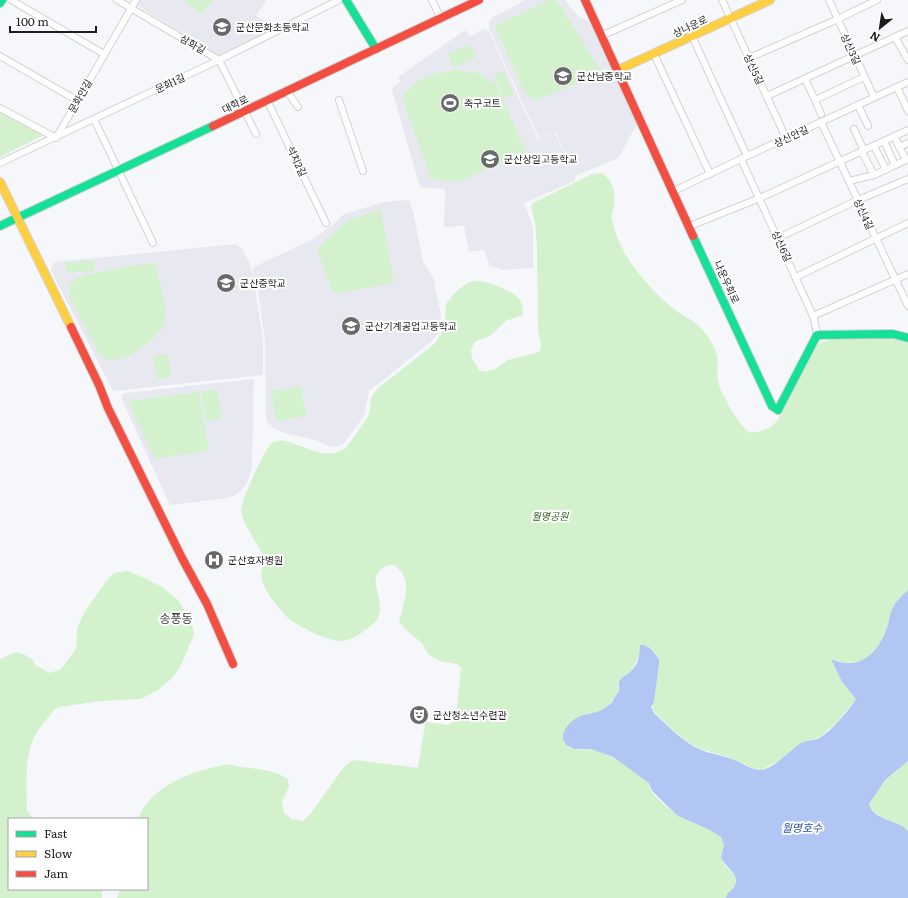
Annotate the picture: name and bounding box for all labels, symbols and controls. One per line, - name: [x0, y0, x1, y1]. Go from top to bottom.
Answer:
- scale bar: [10, 8, 96, 34]
- north arrow: [860, 8, 900, 48]
- street label: 상나운로: [670, 11, 710, 40]
- text: 100 m: [16, 12, 49, 30]
- school or university icon: 군산문화초등학교: [211, 16, 233, 38]
- place label: 군산문화초등학교: [236, 19, 310, 34]
- text: N: [867, 28, 882, 47]
- street label: 삼화길: [178, 30, 209, 57]
- street label: 상신3길: [838, 31, 865, 67]
- street label: 상신5길: [741, 51, 768, 87]
- school or university icon: 군산남중학교: [552, 65, 574, 87]
- place label: 군산남중학교: [577, 68, 632, 83]
- street label: 문화1길: [152, 69, 187, 96]
- street label: 문화안길: [64, 76, 95, 115]
- street label: 대학로: [219, 91, 250, 116]
- sports icon: 축구코트: [439, 92, 461, 114]
- place label: 축구코트: [464, 95, 501, 110]
- street label: 상신안길: [771, 121, 811, 150]
- street label: 석치2길: [284, 143, 311, 179]
- school or university icon: 군산상일고등학교: [479, 148, 501, 170]
- place label: 군산상일고등학교: [504, 151, 578, 166]
- street label: 상신4길: [851, 196, 878, 232]
- street label: 상신6길: [769, 228, 796, 264]
- street label: 나운우회로: [711, 258, 744, 306]
- school or university icon: 군산중학교: [215, 272, 237, 294]
- place label: 군산중학교: [240, 275, 286, 290]
- school or university icon: 군산기계공업고등학교: [340, 315, 362, 337]
- place label: 군산기계공업고등학교: [365, 318, 457, 333]
- park label: 월명공원: [532, 508, 569, 523]
- hospital icon: 군산효자병원: [203, 549, 225, 571]
- place label: 군산효자병원: [228, 552, 283, 567]
- district label: 송풍동: [159, 609, 193, 627]
- theatre icon: 군산청소년수련관: [408, 704, 430, 726]
- place label: 군산청소년수련관: [433, 707, 507, 722]
- legend: [8, 818, 148, 890]
- water label: 월명호수: [782, 819, 823, 835]
- text: Fast: [44, 824, 68, 842]
- text: Slow: [44, 844, 73, 862]
- text: Jam: [44, 864, 69, 882]

